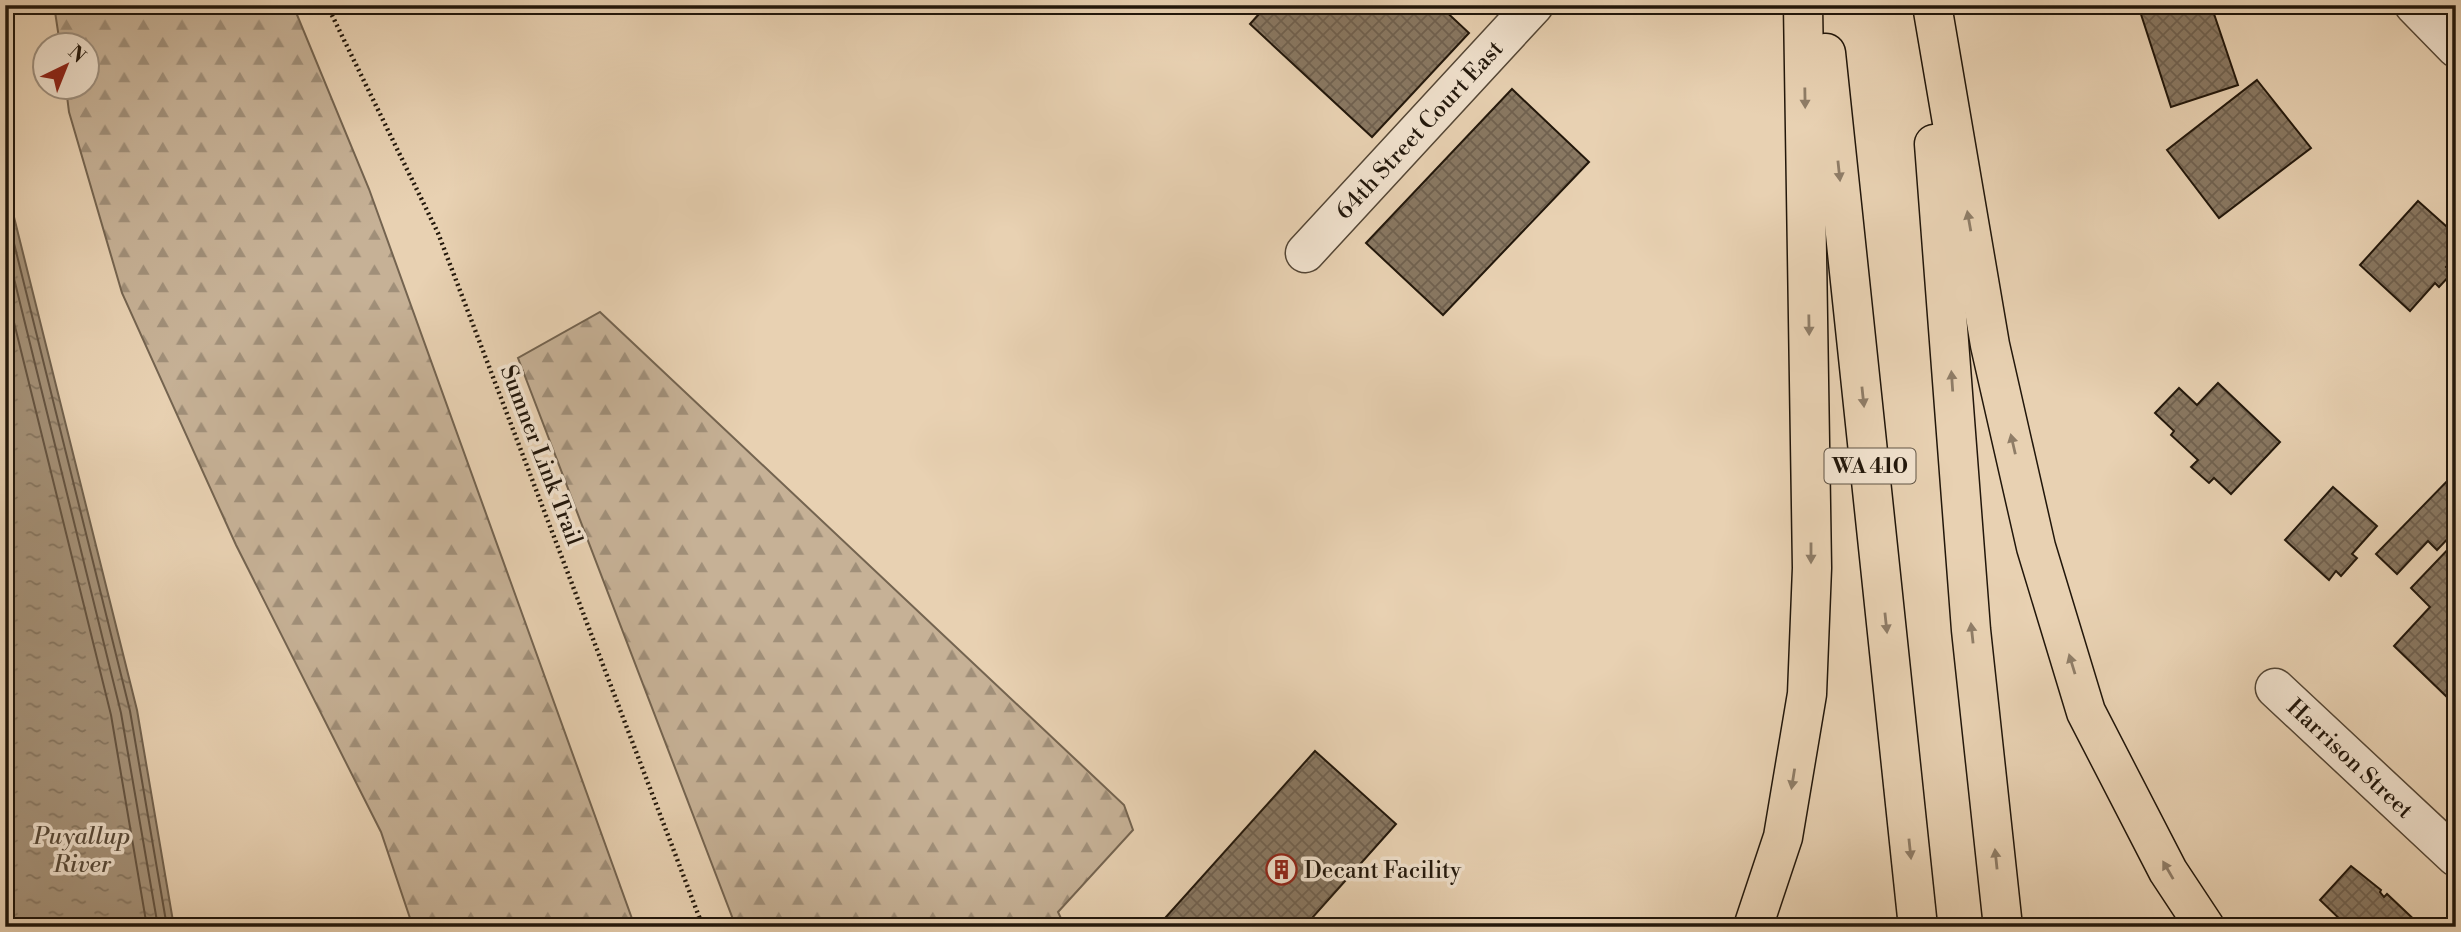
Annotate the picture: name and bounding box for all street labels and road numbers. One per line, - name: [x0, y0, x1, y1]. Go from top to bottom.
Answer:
- street label: 64th Street Court East: [1330, 35, 1509, 226]
- street label: Sumner Link Trail: [494, 361, 588, 550]
- road number: WA 410: [1825, 448, 1916, 484]
- street label: Harrison Street: [2281, 693, 2419, 825]

